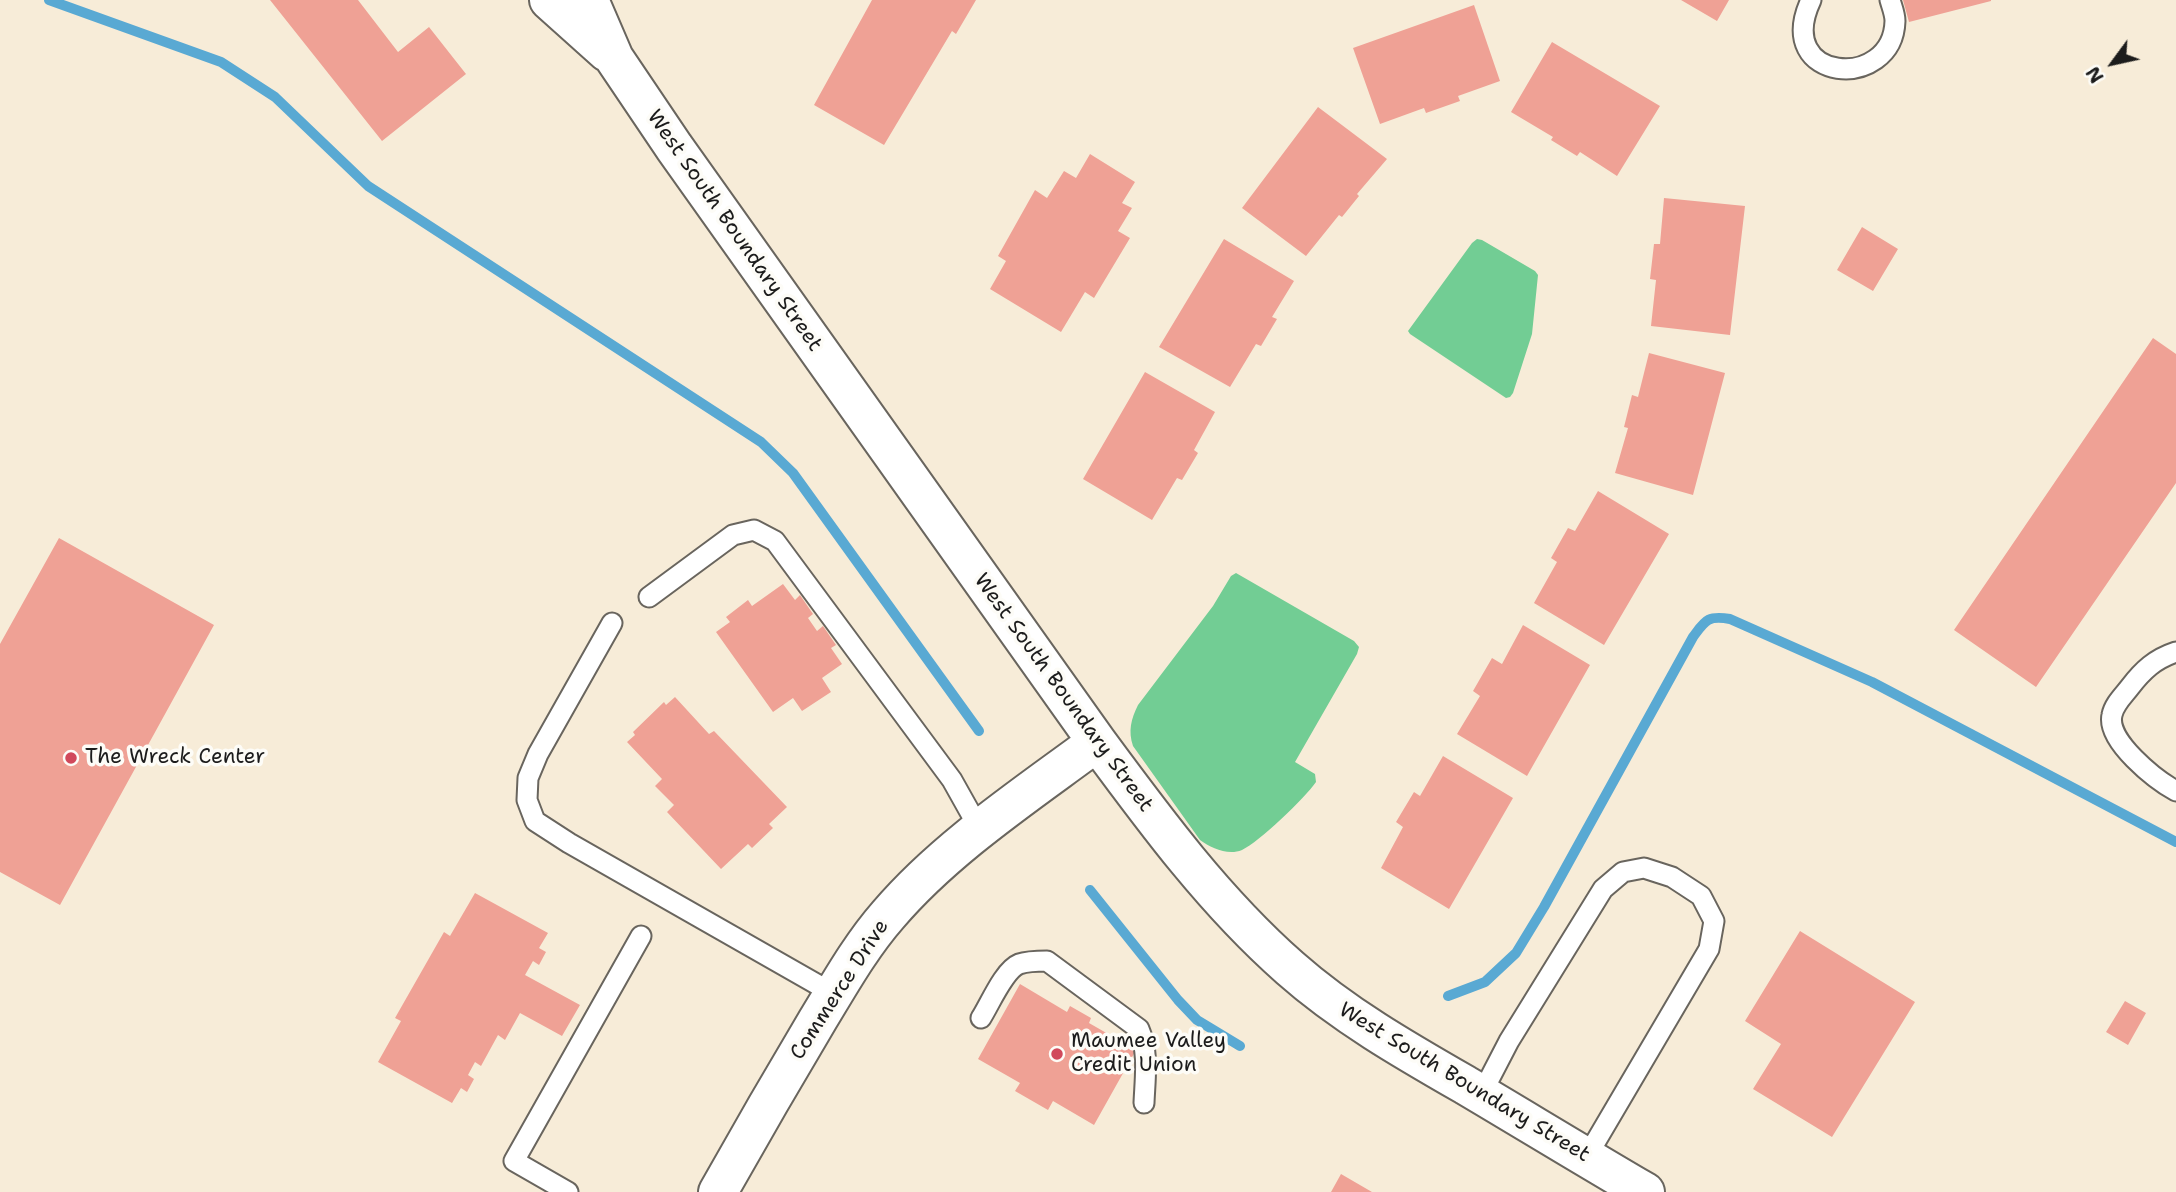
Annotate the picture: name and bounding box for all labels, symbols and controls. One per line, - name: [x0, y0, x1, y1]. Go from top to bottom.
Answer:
- north arrow: [2078, 28, 2148, 98]
- text: N: [2080, 62, 2110, 88]
- street label: West South Boundary Street: [641, 105, 827, 357]
- street label: West South Boundary Street: [968, 569, 1158, 817]
- place label: The Wreck Center: [85, 745, 265, 771]
- marker: The Wreck Center: [63, 750, 79, 766]
- street label: Commerce Drive: [785, 915, 895, 1065]
- street label: West South Boundary Street: [1334, 998, 1594, 1168]
- place label: Maumee Valley Credit Union: [1071, 1029, 1226, 1079]
- marker: Maumee Valley Credit Union: [1049, 1046, 1065, 1062]

